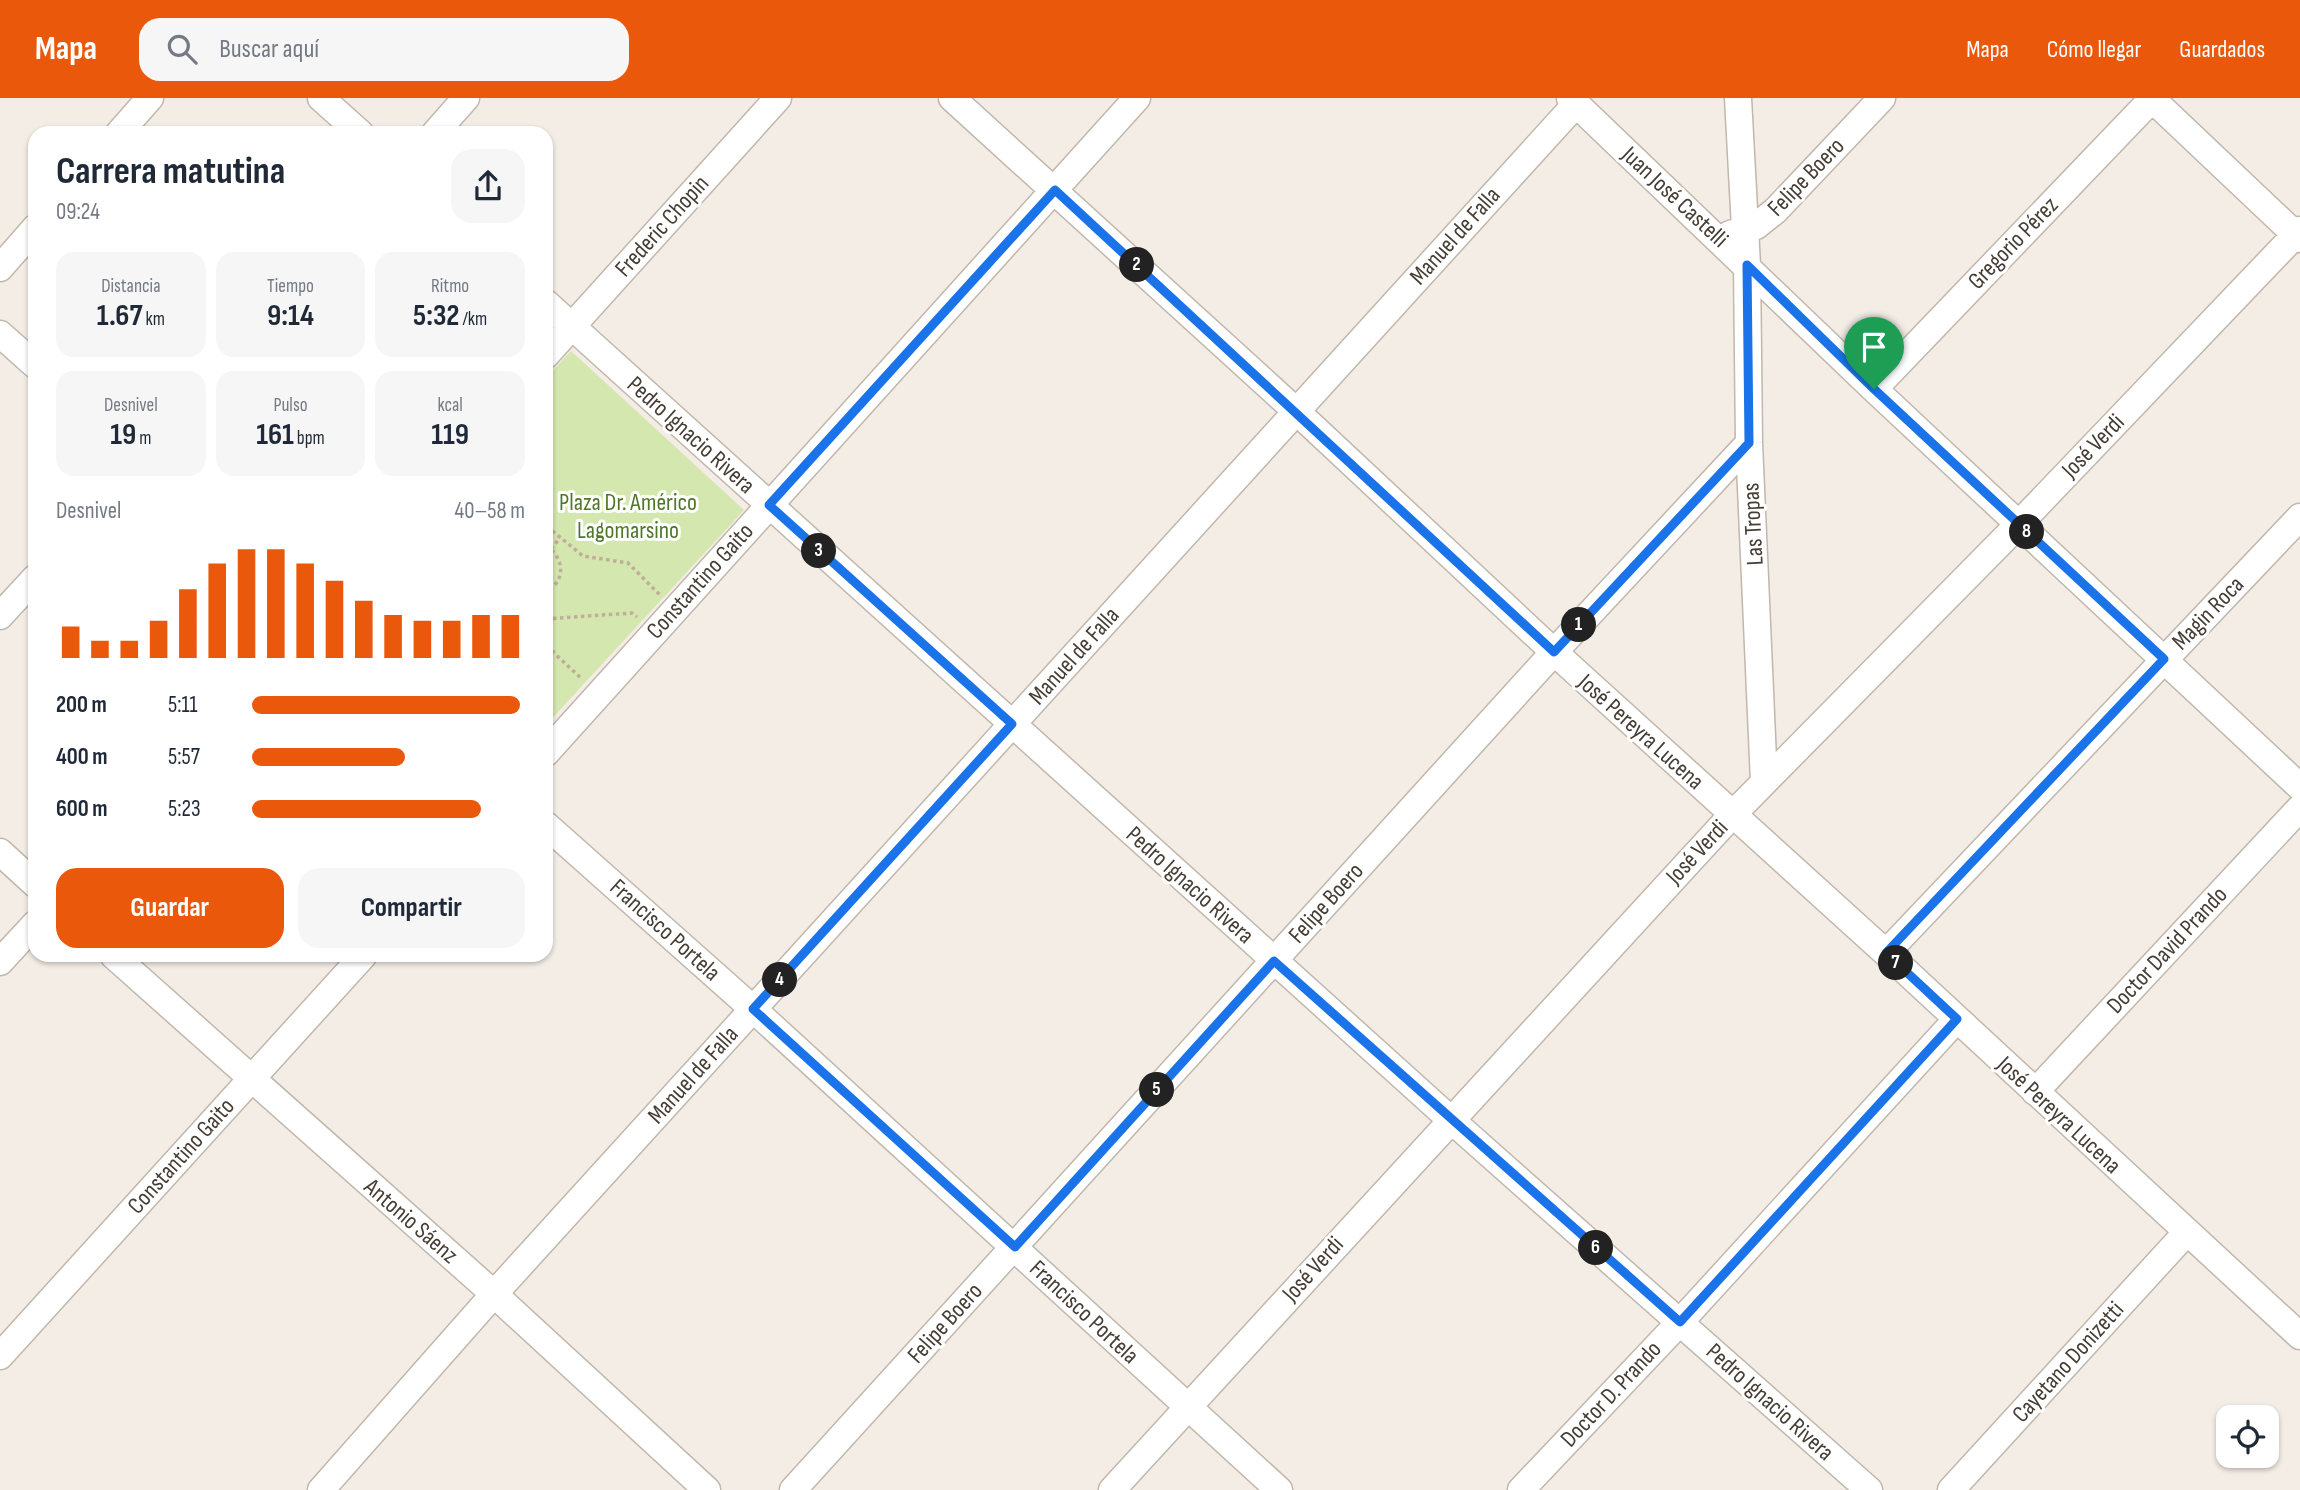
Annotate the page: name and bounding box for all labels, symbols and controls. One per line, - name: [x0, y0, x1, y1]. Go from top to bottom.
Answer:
- search box: [139, 18, 629, 81]
- text: Mapa: [35, 29, 97, 69]
- icon: search: [163, 30, 201, 68]
- text: Buscar aquí: [219, 34, 319, 65]
- text: Mapa: [1966, 35, 2009, 64]
- text: Cómo llegar: [2047, 35, 2141, 64]
- text: Guardados: [2179, 35, 2265, 64]
- street label: Felipe Boero: [1762, 132, 1850, 222]
- street label: Juan José Castelli: [1615, 140, 1734, 254]
- text: Carrera matutina: [56, 149, 285, 194]
- button: share: [451, 149, 525, 223]
- street label: Frederic Chopin: [609, 169, 715, 283]
- street label: Manuel de Falla: [1404, 181, 1506, 291]
- street label: Gregorio Pérez: [1962, 190, 2064, 295]
- text: 09:24: [56, 198, 100, 226]
- pin: 2: [1120, 248, 1154, 282]
- text: 2: [1132, 253, 1141, 276]
- text: Distancia: [101, 275, 160, 298]
- text: Tiempo: [267, 275, 314, 298]
- text: Ritmo: [431, 275, 469, 298]
- text: 1.67: [97, 298, 143, 334]
- text: 9:14: [267, 298, 314, 334]
- text: 5:32: [413, 298, 460, 334]
- text: km: [143, 308, 165, 331]
- text: /km: [460, 308, 487, 331]
- pin: [1844, 317, 1904, 389]
- icon: arrive: [1855, 328, 1893, 366]
- street label: Pedro Ignacio Rivera: [621, 370, 761, 500]
- text: Desnivel: [104, 394, 158, 417]
- text: Pulso: [273, 394, 308, 417]
- text: kcal: [438, 394, 463, 417]
- street label: José Verdi: [2055, 408, 2130, 485]
- text: 19: [110, 417, 136, 453]
- text: 161: [256, 417, 294, 453]
- text: 119: [431, 417, 469, 453]
- text: m: [136, 427, 151, 450]
- text: bpm: [294, 427, 325, 450]
- street label: Las Tropas: [1736, 482, 1770, 566]
- park label: Plaza Dr. Américo Lagomarsino: [559, 488, 697, 545]
- text: Desnivel: [56, 497, 121, 525]
- text: 40–58 m: [455, 497, 525, 525]
- pin: 8: [2010, 514, 2044, 550]
- street label: Constantino Gaito: [640, 517, 760, 645]
- text: 8: [2022, 520, 2031, 543]
- pin: 3: [802, 533, 836, 568]
- text: 3: [814, 539, 823, 562]
- street label: Magin Roca: [2166, 570, 2250, 656]
- street label: Manuel de Falla: [1023, 601, 1125, 711]
- pin: 1: [1562, 608, 1596, 642]
- text: 1: [1575, 613, 1582, 636]
- street label: José Pereyra Lucena: [1571, 667, 1710, 796]
- text: 200 m: [56, 691, 107, 719]
- text: 5:11: [168, 691, 198, 719]
- text: 400 m: [56, 743, 107, 771]
- text: 5:57: [168, 743, 200, 771]
- text: 600 m: [56, 795, 108, 823]
- text: 5:23: [168, 795, 201, 823]
- street label: José Verdi: [1659, 814, 1734, 891]
- street label: Pedro Ignacio Rivera: [1120, 820, 1260, 950]
- street label: Felipe Boero: [1282, 857, 1370, 949]
- button: Guardar: [56, 868, 284, 948]
- button: Compartir: [298, 868, 525, 948]
- street label: Francisco Portela: [604, 873, 726, 987]
- street label: Doctor David Prando: [2101, 880, 2233, 1020]
- pin: 7: [1878, 946, 1913, 980]
- text: 7: [1891, 951, 1900, 974]
- pin: 4: [762, 962, 798, 998]
- text: 4: [775, 968, 784, 991]
- street label: Manuel de Falla: [642, 1020, 744, 1130]
- street label: José Pereyra Lucena: [1990, 1049, 2127, 1180]
- pin: 5: [1140, 1072, 1174, 1108]
- text: 5: [1152, 1078, 1161, 1101]
- street label: Constantino Gaito: [121, 1092, 241, 1220]
- street label: Antonio Sáenz: [357, 1172, 464, 1270]
- street label: José Verdi: [1276, 1230, 1350, 1308]
- pin: 6: [1578, 1230, 1614, 1266]
- text: 6: [1591, 1236, 1600, 1259]
- street label: Francisco Portela: [1023, 1254, 1145, 1370]
- street label: Felipe Boero: [901, 1277, 989, 1369]
- street label: Cayetano Donizetti: [2006, 1295, 2130, 1429]
- street label: Doctor D. Prando: [1554, 1335, 1668, 1453]
- street label: Pedro Ignacio Rivera: [1700, 1337, 1840, 1467]
- map controls: [2216, 1405, 2279, 1468]
- button: locate: [2216, 1405, 2279, 1468]

